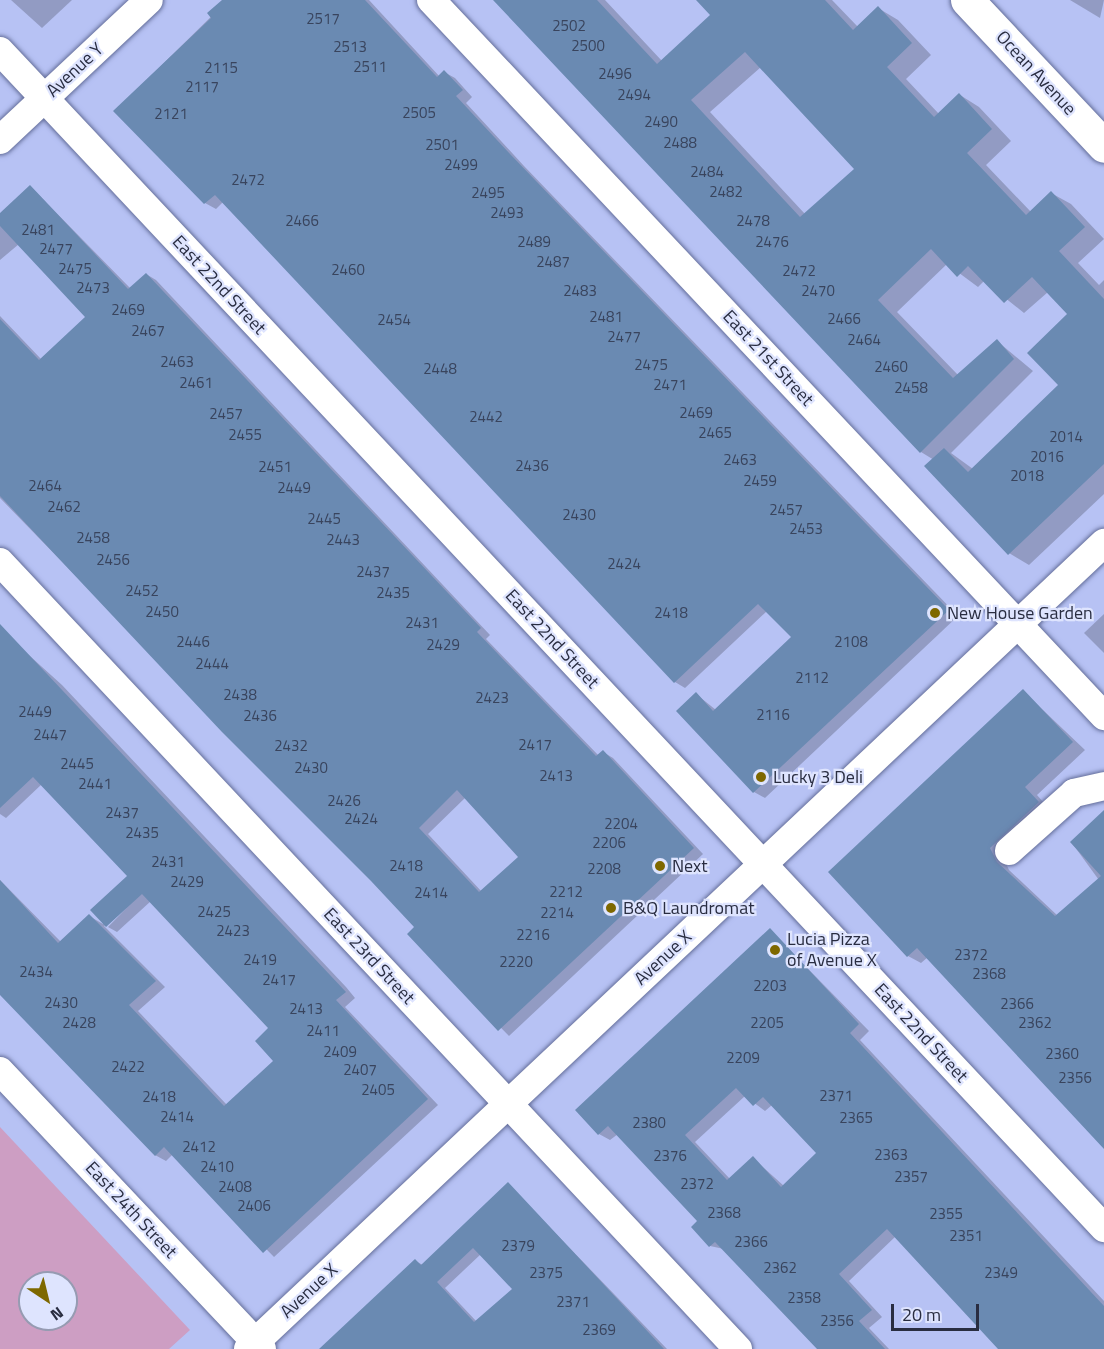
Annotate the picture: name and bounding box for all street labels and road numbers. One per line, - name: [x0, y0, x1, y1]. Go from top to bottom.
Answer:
- street label: Ocean Avenue: [991, 26, 1081, 120]
- street label: Avenue Y: [42, 38, 108, 102]
- street label: East 22nd Street: [168, 231, 270, 339]
- street label: East 21st Street: [718, 306, 818, 410]
- street label: East 22nd Street: [501, 585, 603, 693]
- street label: East 23rd Street: [319, 903, 419, 1009]
- street label: Avenue X: [630, 926, 696, 990]
- street label: East 22nd Street: [870, 979, 972, 1087]
- street label: East 24th Street: [81, 1157, 181, 1263]
- street label: Avenue X: [276, 1259, 342, 1323]

